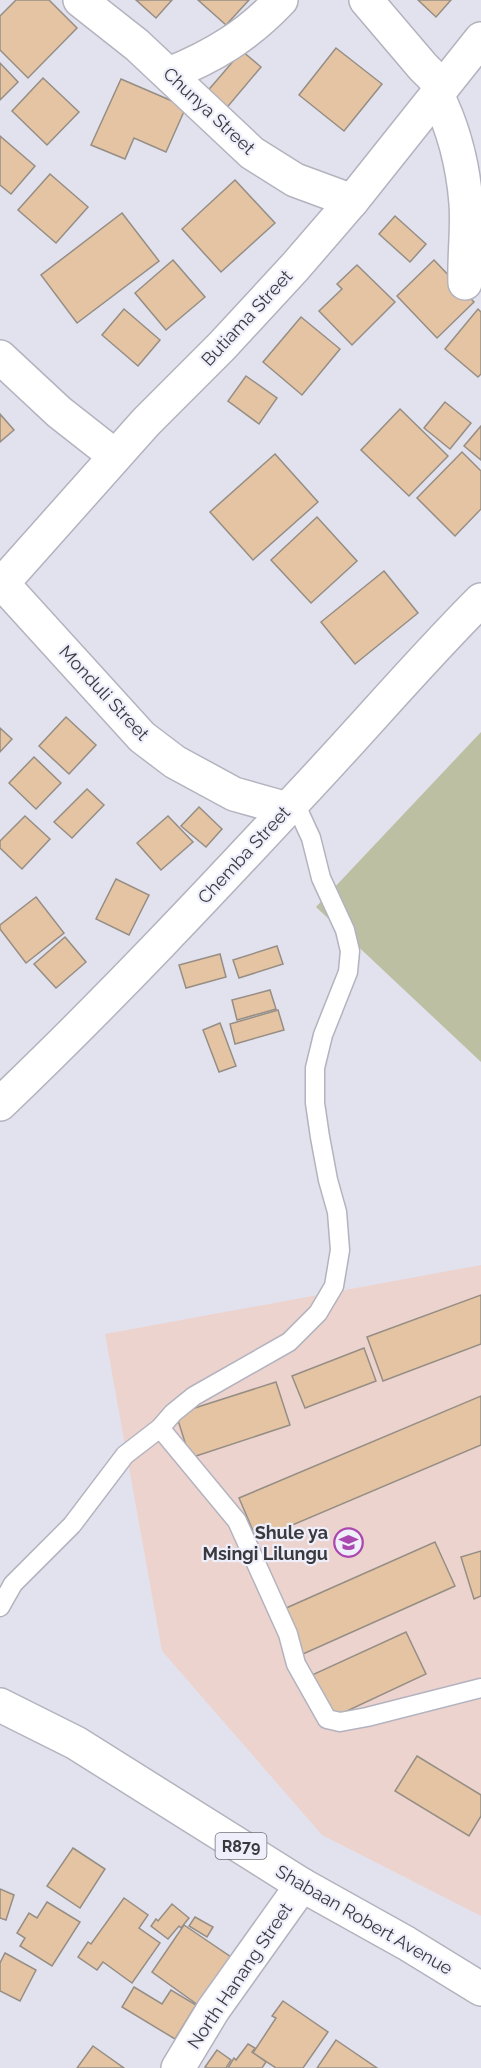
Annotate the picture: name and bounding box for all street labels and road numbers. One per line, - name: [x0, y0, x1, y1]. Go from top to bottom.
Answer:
- street label: Chunya Street: [159, 63, 260, 158]
- street label: Butiama Street: [197, 265, 296, 370]
- street label: Monduli Street: [55, 641, 154, 744]
- street label: Chemba Street: [193, 802, 294, 908]
- road number: R879: [216, 1833, 266, 1859]
- street label: Shabaan Robert Avenue: [272, 1860, 457, 1979]
- street label: North Hanang Street: [183, 1899, 296, 2053]

